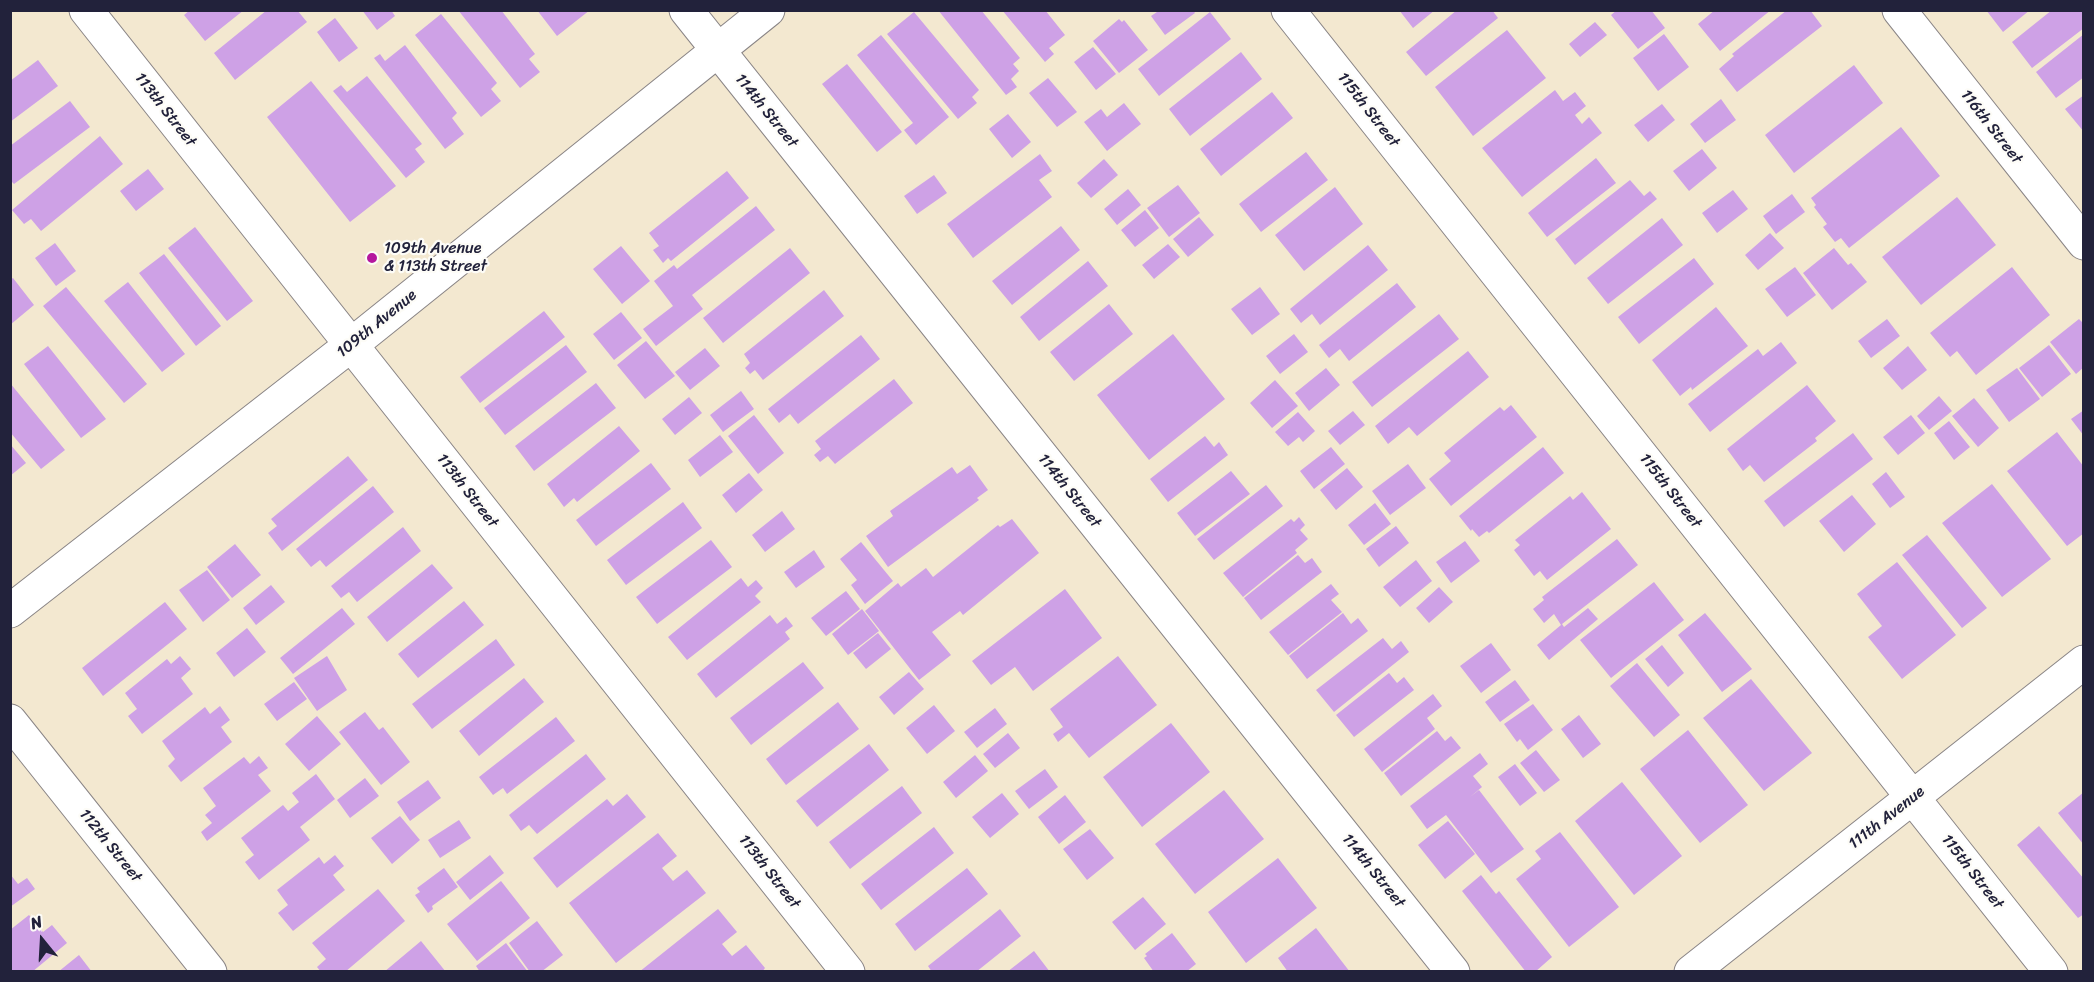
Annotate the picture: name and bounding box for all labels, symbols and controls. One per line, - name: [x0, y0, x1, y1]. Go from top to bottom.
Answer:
- street label: 113th Street: [130, 69, 200, 151]
- street label: 115th Street: [1333, 69, 1403, 151]
- street label: 114th Street: [730, 70, 802, 152]
- street label: 116th Street: [1956, 86, 2026, 168]
- place label: 109th Avenue & 113th Street: [384, 239, 487, 277]
- marker: 109th Avenue & 113th Street: [365, 251, 379, 265]
- street label: 109th Avenue: [333, 286, 421, 362]
- street label: 113th Street: [432, 450, 502, 532]
- street label: 114th Street: [1033, 450, 1105, 532]
- street label: 115th Street: [1635, 450, 1705, 532]
- street label: 111th Avenue: [1845, 782, 1929, 854]
- street label: 112th Street: [75, 805, 145, 887]
- street label: 114th Street: [1337, 830, 1409, 912]
- street label: 113th Street: [734, 831, 804, 913]
- street label: 115th Street: [1937, 831, 2007, 913]
- text: N: [27, 907, 46, 938]
- north arrow: [12, 910, 72, 970]

